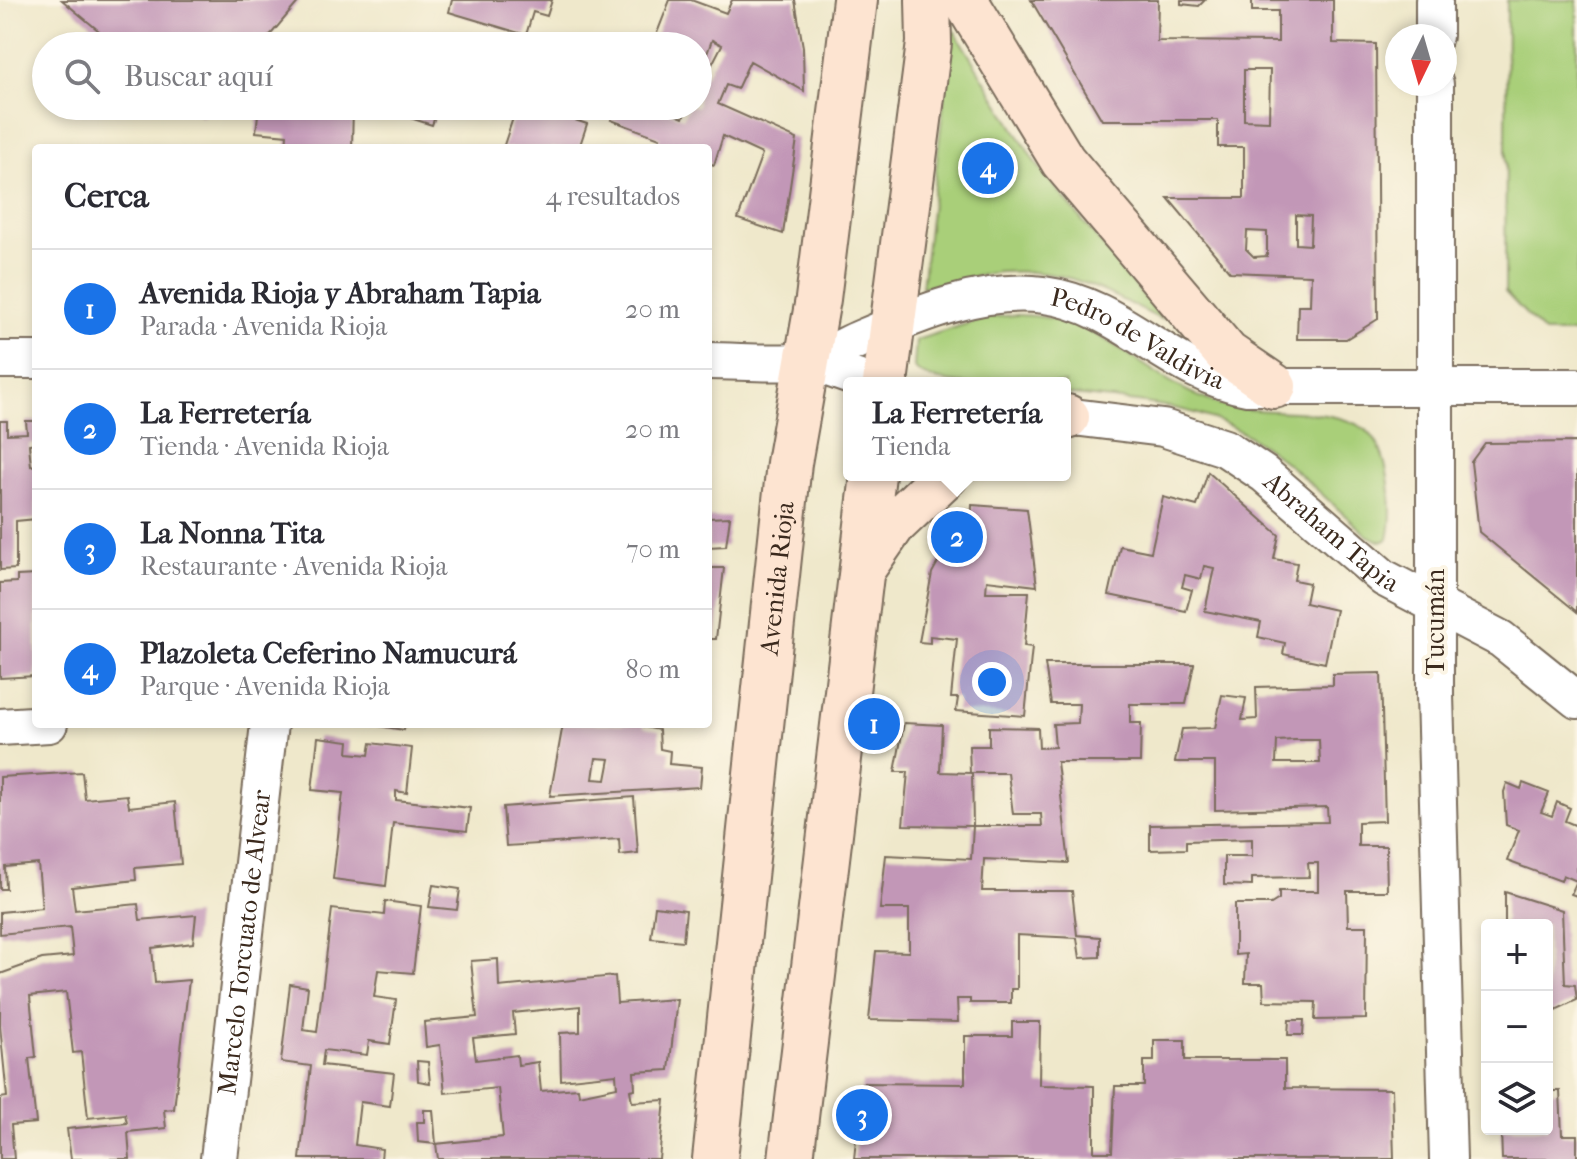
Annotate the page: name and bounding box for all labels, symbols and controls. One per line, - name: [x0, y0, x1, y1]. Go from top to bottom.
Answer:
- north arrow: [1385, 24, 1457, 96]
- search box: [32, 32, 712, 120]
- icon: search: [60, 54, 104, 98]
- text: Buscar aquí: [124, 59, 273, 94]
- pin: 4: [962, 138, 1014, 198]
- text: Cerca: [64, 176, 149, 216]
- text: 4 resultados: [546, 181, 680, 212]
- text: Avenida Rioja y Abraham Tapia: [140, 276, 541, 311]
- street label: Pedro de Valdivia: [1048, 281, 1230, 396]
- text: 1: [85, 294, 95, 325]
- text: 20 m: [625, 294, 680, 325]
- text: Parada · Avenida Rioja: [140, 311, 387, 342]
- popup: [843, 377, 1071, 481]
- text: La Ferretería: [140, 396, 311, 431]
- text: La Ferretería: [872, 396, 1042, 431]
- text: 2: [83, 414, 97, 445]
- text: 20 m: [625, 414, 680, 445]
- text: Tienda · Avenida Rioja: [140, 431, 389, 462]
- text: Tienda: [872, 431, 950, 462]
- street label: Abraham Tapia: [1257, 465, 1405, 599]
- street label: Avenida Rioja: [753, 499, 800, 658]
- pin: 2: [931, 507, 983, 567]
- text: La Nonna Tita: [140, 516, 324, 551]
- text: 3: [85, 534, 95, 565]
- text: 70 m: [626, 534, 680, 565]
- text: Restaurante · Avenida Rioja: [140, 551, 448, 582]
- street label: Tucumán: [1420, 569, 1451, 675]
- text: Plazoleta Ceferino Namucurá: [140, 636, 517, 671]
- text: 4: [82, 654, 98, 685]
- text: 80 m: [625, 654, 680, 685]
- your location: [972, 662, 1012, 702]
- text: Parque · Avenida Rioja: [140, 671, 390, 702]
- pin: 1: [848, 694, 900, 754]
- street label: Marcelo Torcuato de Alvear: [211, 788, 277, 1097]
- map controls: [1481, 919, 1553, 1135]
- button: +: [1481, 919, 1553, 991]
- button: −: [1481, 991, 1553, 1063]
- button: layers: [1481, 1063, 1553, 1135]
- pin: 3: [836, 1085, 888, 1145]

